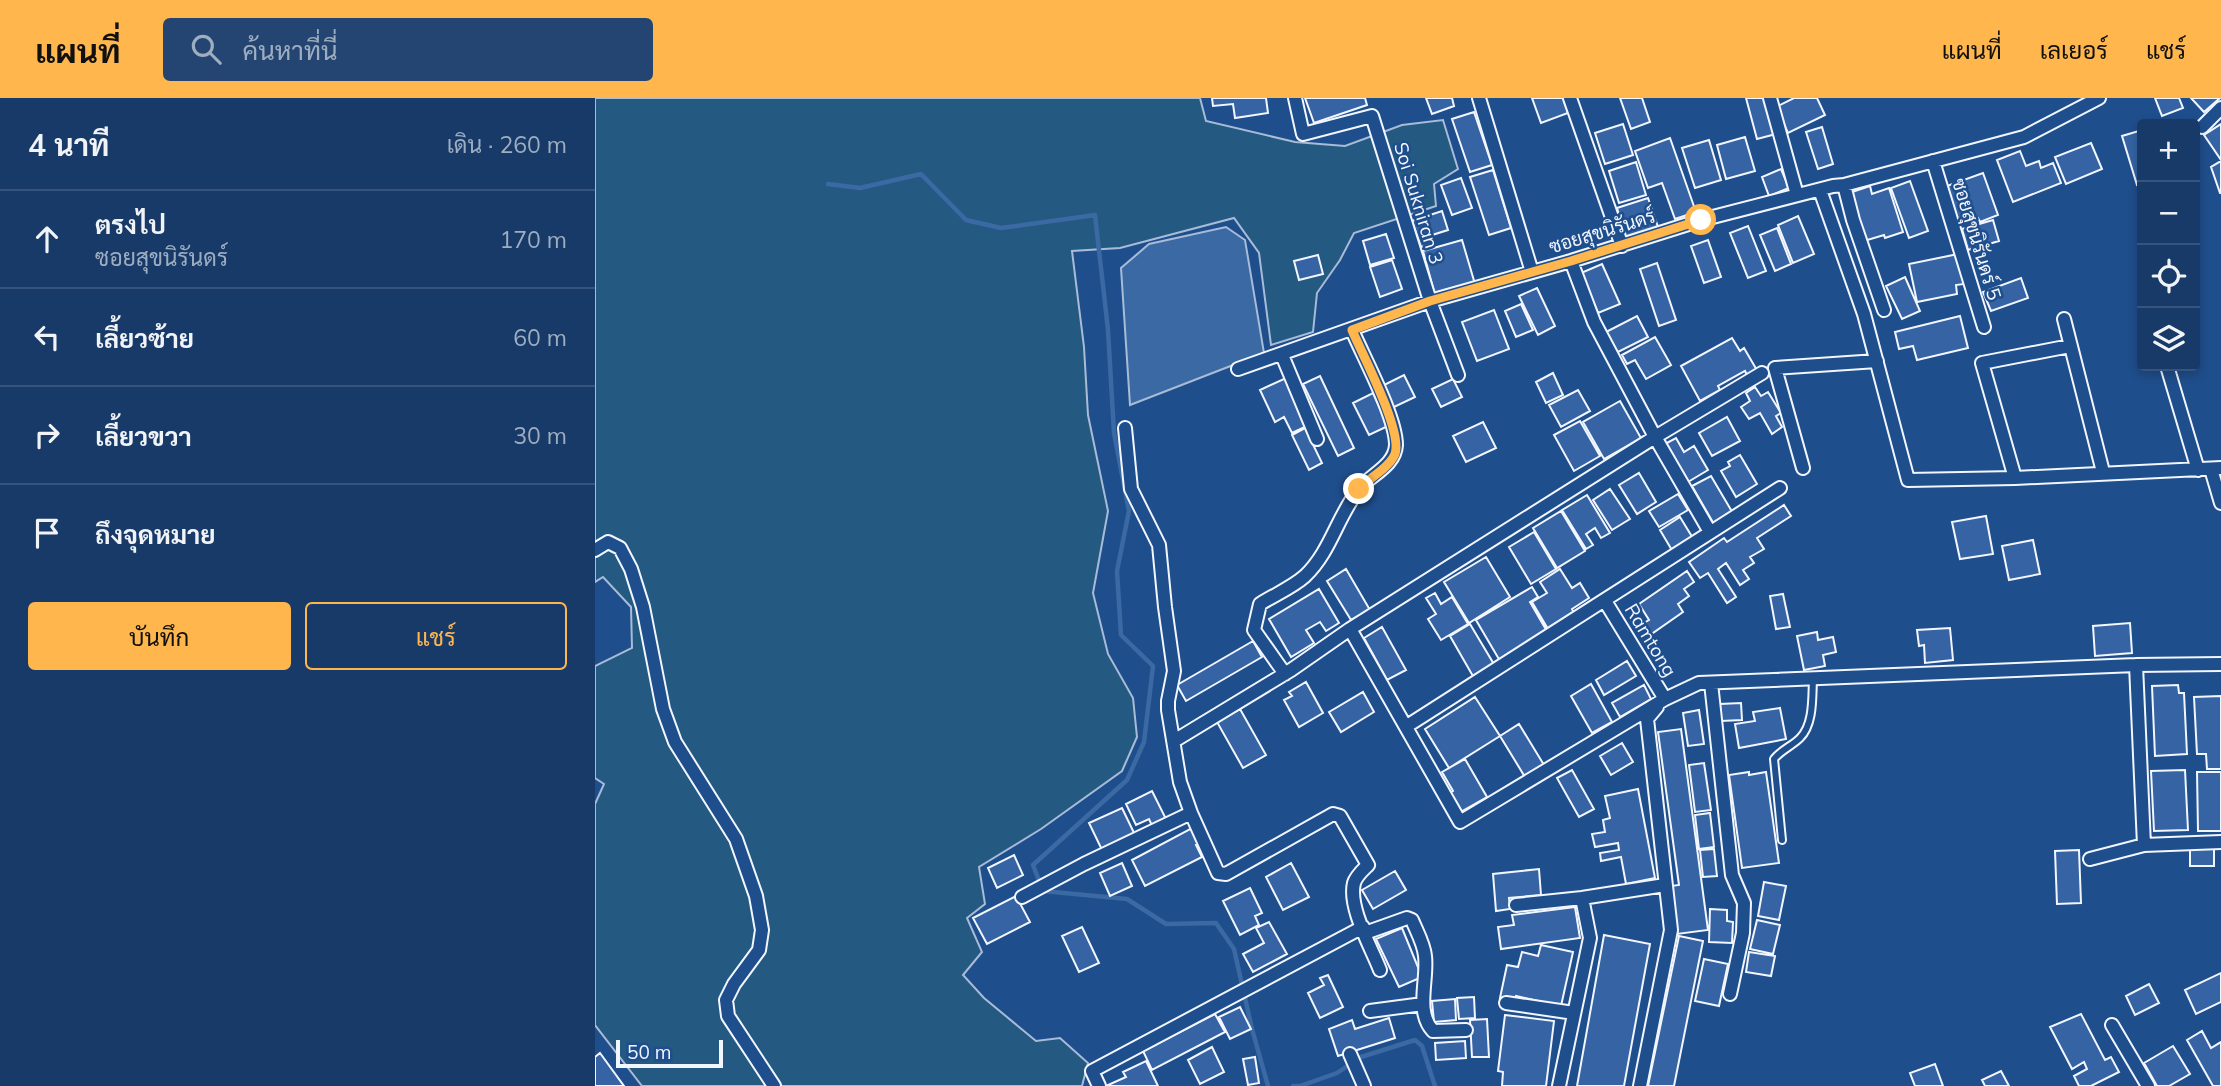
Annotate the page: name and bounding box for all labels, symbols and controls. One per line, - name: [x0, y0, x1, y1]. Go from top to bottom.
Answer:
- search box: [163, 18, 653, 81]
- text: แผนที่: [35, 30, 121, 71]
- icon: search: [187, 30, 225, 68]
- text: ค้นหาที่นี่: [243, 34, 338, 67]
- text: แผนที่: [1942, 35, 2002, 65]
- text: เลเยอร์: [2040, 35, 2108, 65]
- text: แชร์: [2146, 35, 2186, 65]
- map controls: [2137, 119, 2200, 371]
- button: +: [2137, 119, 2200, 182]
- text: 4 นาที: [28, 126, 109, 164]
- text: เดิน · 260 m: [447, 130, 567, 159]
- street label: Soi Sukniran 3: [1389, 139, 1449, 267]
- street label: ซอยสุขนิรันดร์ 5: [1946, 175, 2007, 303]
- button: −: [2137, 182, 2200, 245]
- street label: ซอยสุขนิรันดร์: [1546, 203, 1658, 259]
- route start: [1685, 204, 1716, 235]
- text: ตรงไป: [95, 208, 166, 241]
- icon: ahead: [28, 220, 66, 258]
- text: 170 m: [499, 225, 567, 254]
- text: ซอยสุขนิรันดร์: [95, 243, 228, 272]
- button: locate: [2137, 245, 2200, 308]
- button: layers: [2137, 308, 2200, 371]
- icon: left: [28, 318, 66, 356]
- text: เลี้ยวซ้าย: [95, 322, 194, 355]
- text: 60 m: [513, 323, 567, 352]
- icon: right: [28, 416, 66, 454]
- text: เลี้ยวขวา: [95, 420, 192, 453]
- text: 30 m: [513, 421, 567, 450]
- route end: [1343, 473, 1374, 504]
- icon: arrive: [28, 514, 66, 552]
- text: ถึงจุดหมาย: [95, 518, 216, 551]
- street label: Ramtong: [1620, 599, 1682, 681]
- button: บันทึก: [28, 602, 291, 670]
- button: แชร์: [305, 602, 567, 670]
- scale bar: [616, 1037, 723, 1069]
- text: 50 m: [627, 1040, 671, 1064]

